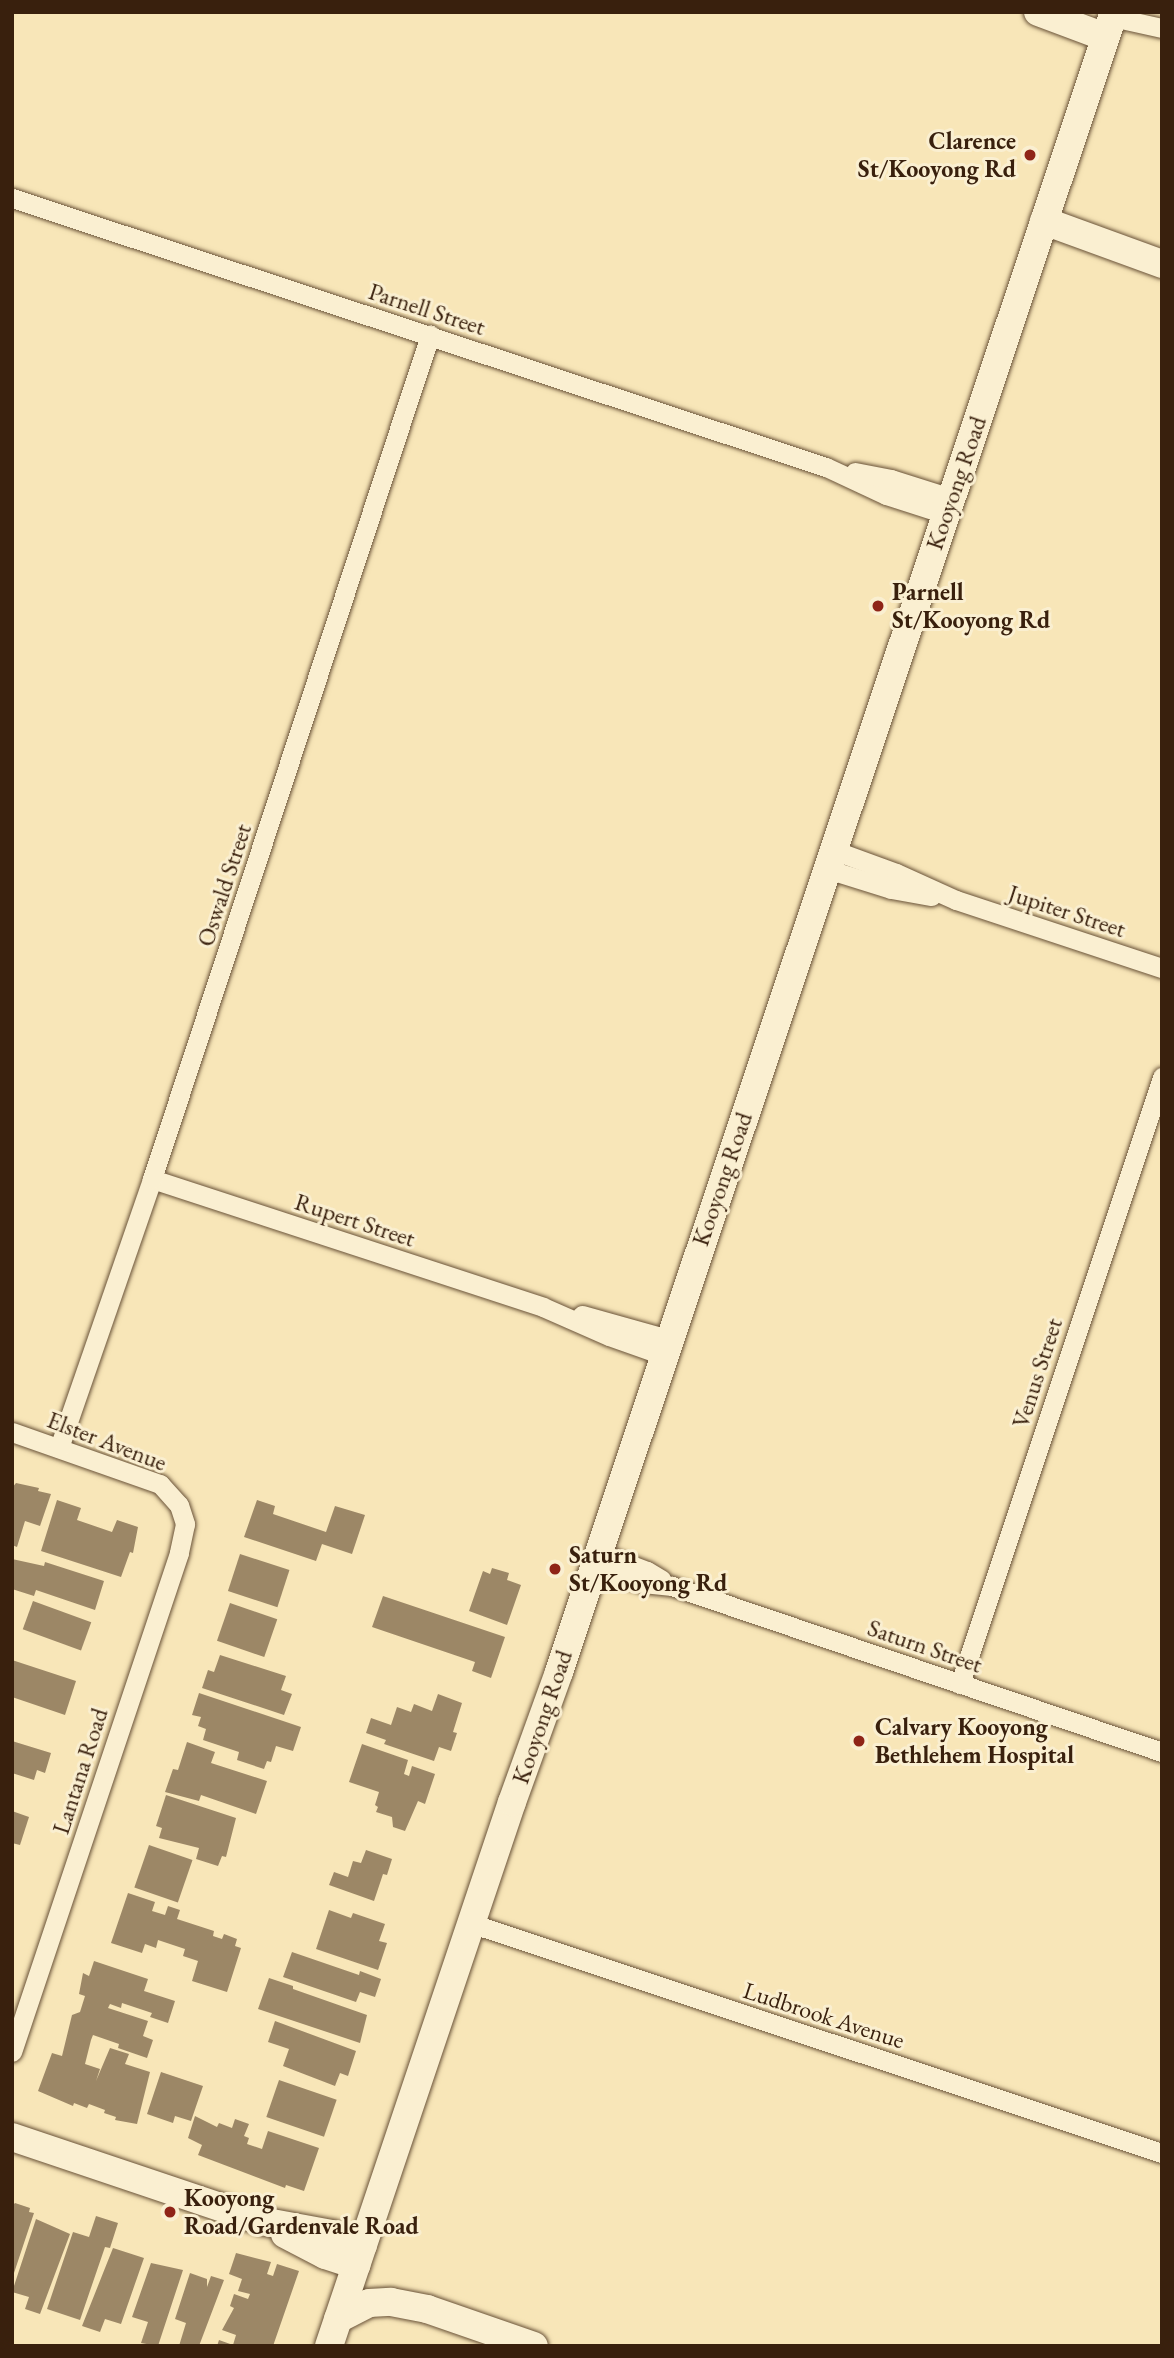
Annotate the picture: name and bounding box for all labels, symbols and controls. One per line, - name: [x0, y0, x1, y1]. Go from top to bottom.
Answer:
- place label: Clarence St/Kooyong Rd: [858, 127, 1016, 183]
- marker: Clarence St/Kooyong Rd: [1022, 147, 1038, 163]
- street label: Parnell Street: [365, 277, 489, 341]
- street label: Kooyong Road: [920, 412, 992, 554]
- place label: Parnell St/Kooyong Rd: [892, 578, 1050, 634]
- marker: Parnell St/Kooyong Rd: [870, 598, 886, 614]
- street label: Oswald Street: [191, 820, 257, 950]
- street label: Jupiter Street: [1005, 879, 1129, 943]
- street label: Kooyong Road: [686, 1108, 758, 1250]
- street label: Rupert Street: [291, 1187, 419, 1253]
- street label: Venus Street: [1006, 1314, 1068, 1432]
- street label: Elster Avenue: [43, 1405, 171, 1477]
- place label: Saturn St/Kooyong Rd: [569, 1541, 727, 1597]
- marker: Saturn St/Kooyong Rd: [547, 1561, 563, 1577]
- street label: Saturn Street: [864, 1613, 986, 1679]
- street label: Kooyong Road: [506, 1646, 578, 1788]
- street label: Lantana Road: [46, 1704, 114, 1838]
- place label: Calvary Kooyong Bethlehem Hospital: [875, 1713, 1074, 1769]
- marker: Calvary Kooyong Bethlehem Hospital: [849, 1731, 869, 1751]
- street label: Ludbrook Avenue: [740, 1975, 908, 2055]
- place label: Kooyong Road/Gardenvale Road: [184, 2184, 419, 2240]
- marker: Kooyong Road/Gardenvale Road: [162, 2204, 178, 2220]

